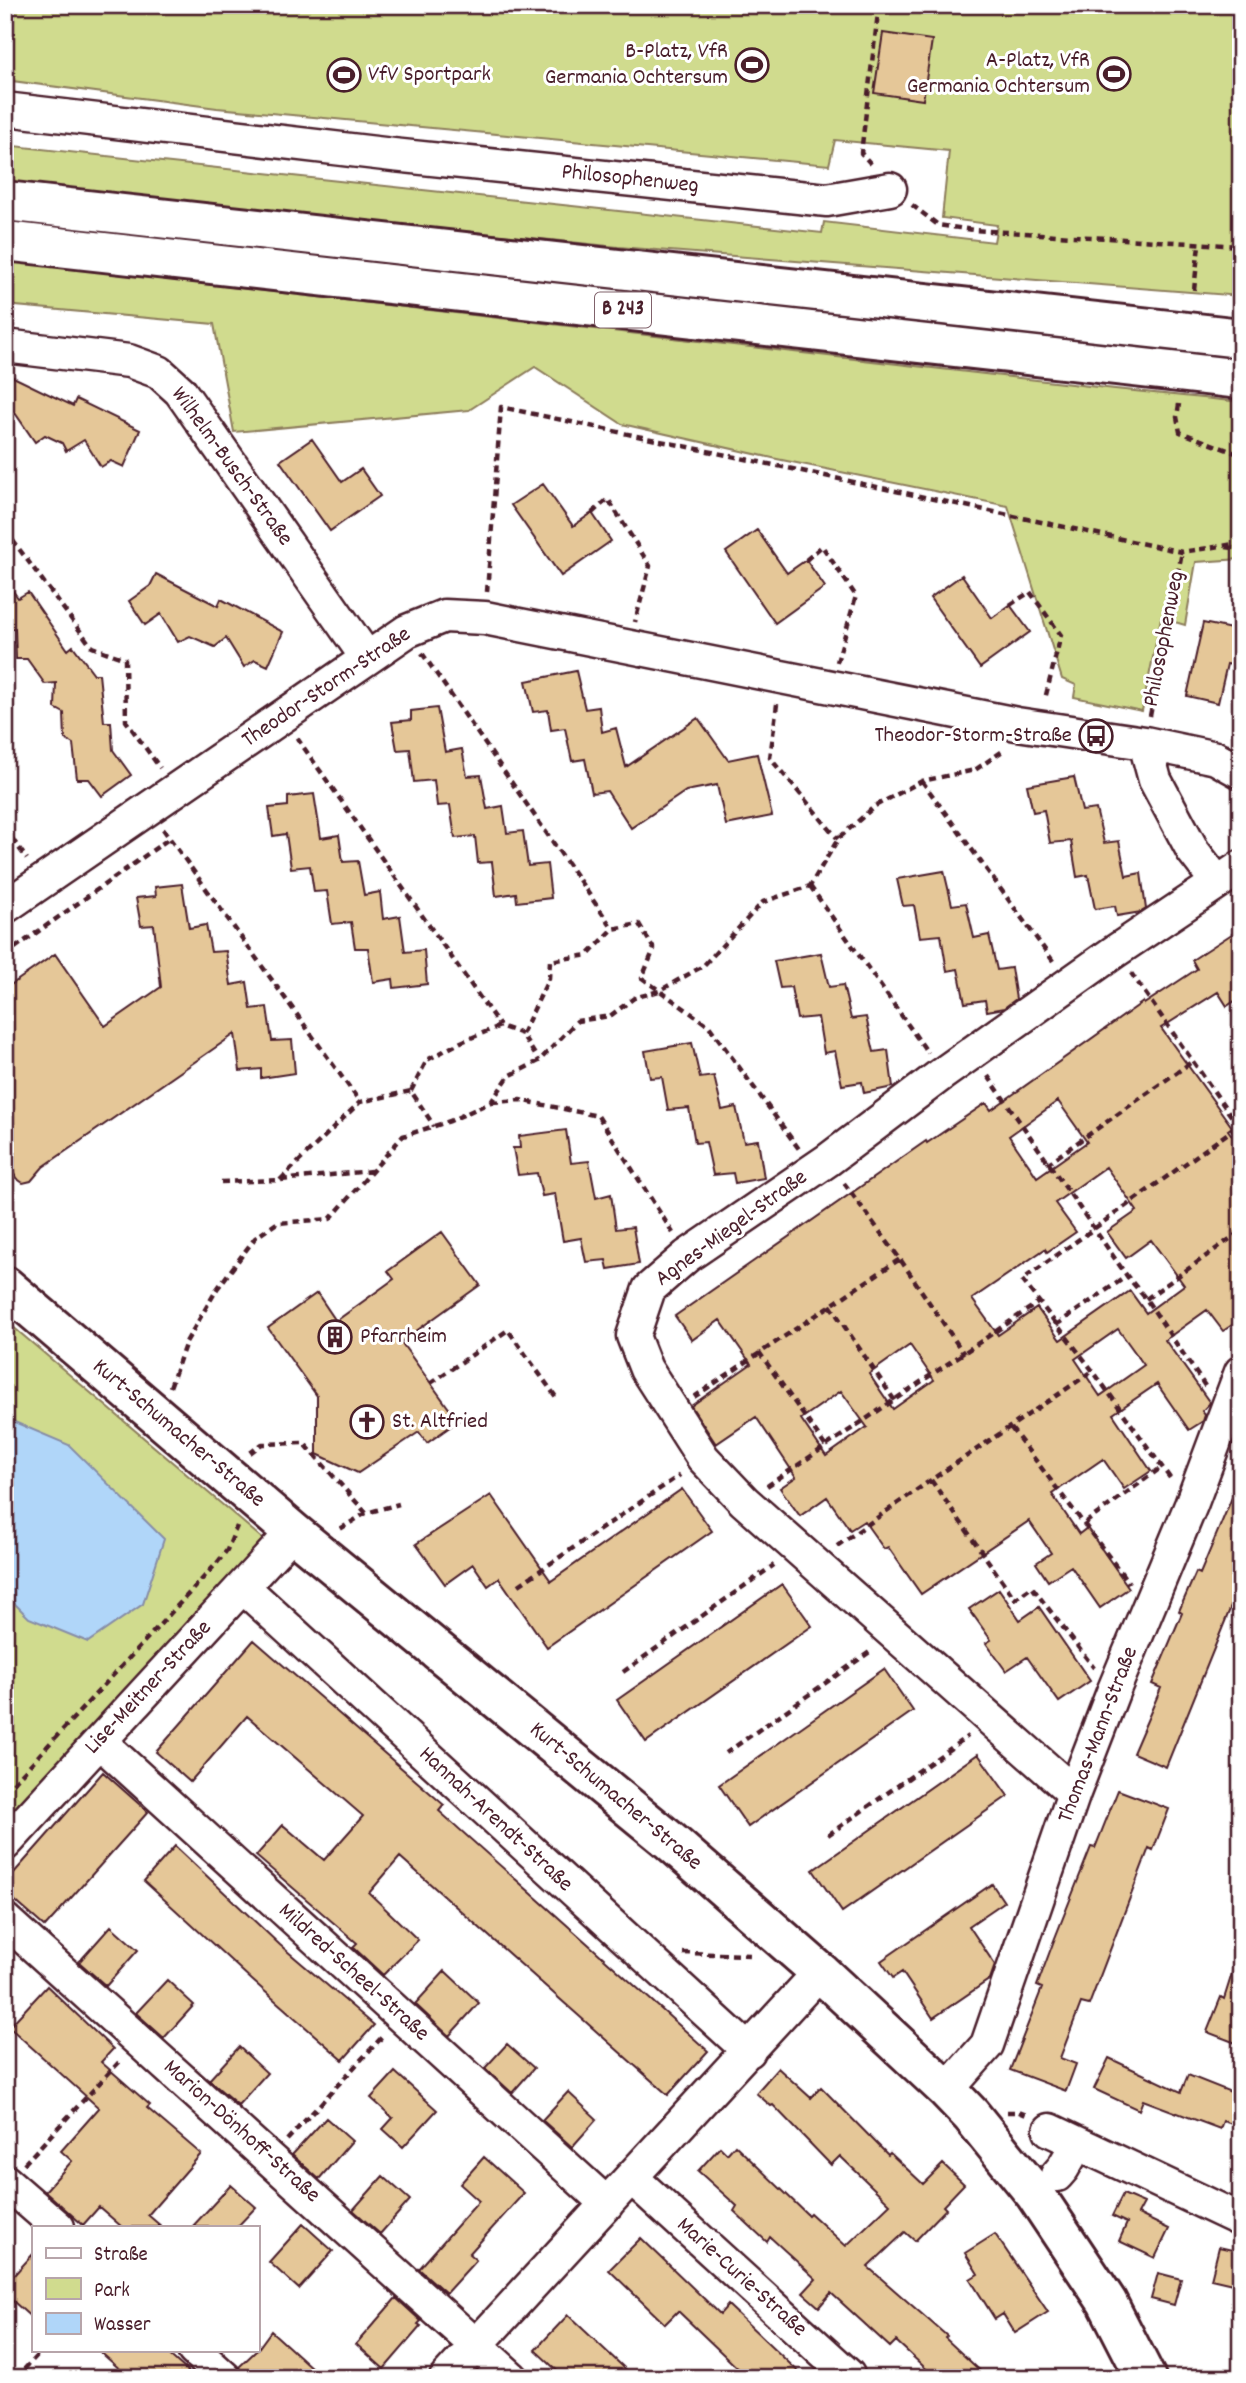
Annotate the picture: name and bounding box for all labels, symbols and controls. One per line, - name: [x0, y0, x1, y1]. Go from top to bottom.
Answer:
- place label: B-Platz, VfR Germania Ochtersum: [545, 36, 728, 95]
- place label: A-Platz, VfR Germania Ochtersum: [907, 45, 1090, 104]
- sports icon: B-Platz, VfR Germania Ochtersum: [733, 46, 771, 84]
- sports icon: A-Platz, VfR Germania Ochtersum: [1095, 55, 1133, 93]
- sports icon: VfV Sportpark: [325, 56, 363, 94]
- place label: VfV Sportpark: [368, 59, 491, 92]
- street label: Philosophenweg: [560, 156, 700, 204]
- road number: B 243: [595, 292, 651, 328]
- street label: Wilhelm-Busch-Straße: [162, 381, 300, 553]
- street label: Philosophenweg: [1136, 568, 1194, 710]
- street label: Theodor-Storm-Straße: [236, 619, 418, 757]
- bus stop icon: Theodor-Storm-Straße: [1077, 717, 1115, 755]
- place label: Theodor-Storm-Straße: [874, 720, 1072, 753]
- street label: Agnes-Miegel-Straße: [649, 1162, 815, 1296]
- building icon: Pfarrheim: [316, 1318, 354, 1356]
- place label: Pfarrheim: [360, 1321, 447, 1354]
- street label: Kurt-Schumacher-Straße: [84, 1352, 272, 1516]
- church icon: St. Altfried: [348, 1403, 386, 1441]
- place label: St. Altfried: [392, 1406, 488, 1439]
- street label: Lise-Meitner-Straße: [78, 1613, 220, 1763]
- street label: Thomas-Mann-Straße: [1050, 1642, 1148, 1828]
- street label: Kurt-Schumacher-Straße: [521, 1715, 709, 1879]
- street label: Hannah-Arendt-Straße: [410, 1739, 580, 1901]
- street label: Mildred-Scheel-Straße: [270, 1896, 436, 2050]
- street label: Marion-Dönhoff-Straße: [155, 2052, 327, 2212]
- street label: Marie-Curie-Straße: [668, 2210, 814, 2346]
- legend: [32, 2226, 259, 2352]
- text: Straße: [94, 2241, 148, 2271]
- text: Park: [94, 2277, 130, 2307]
- text: Wasser: [94, 2311, 151, 2341]

